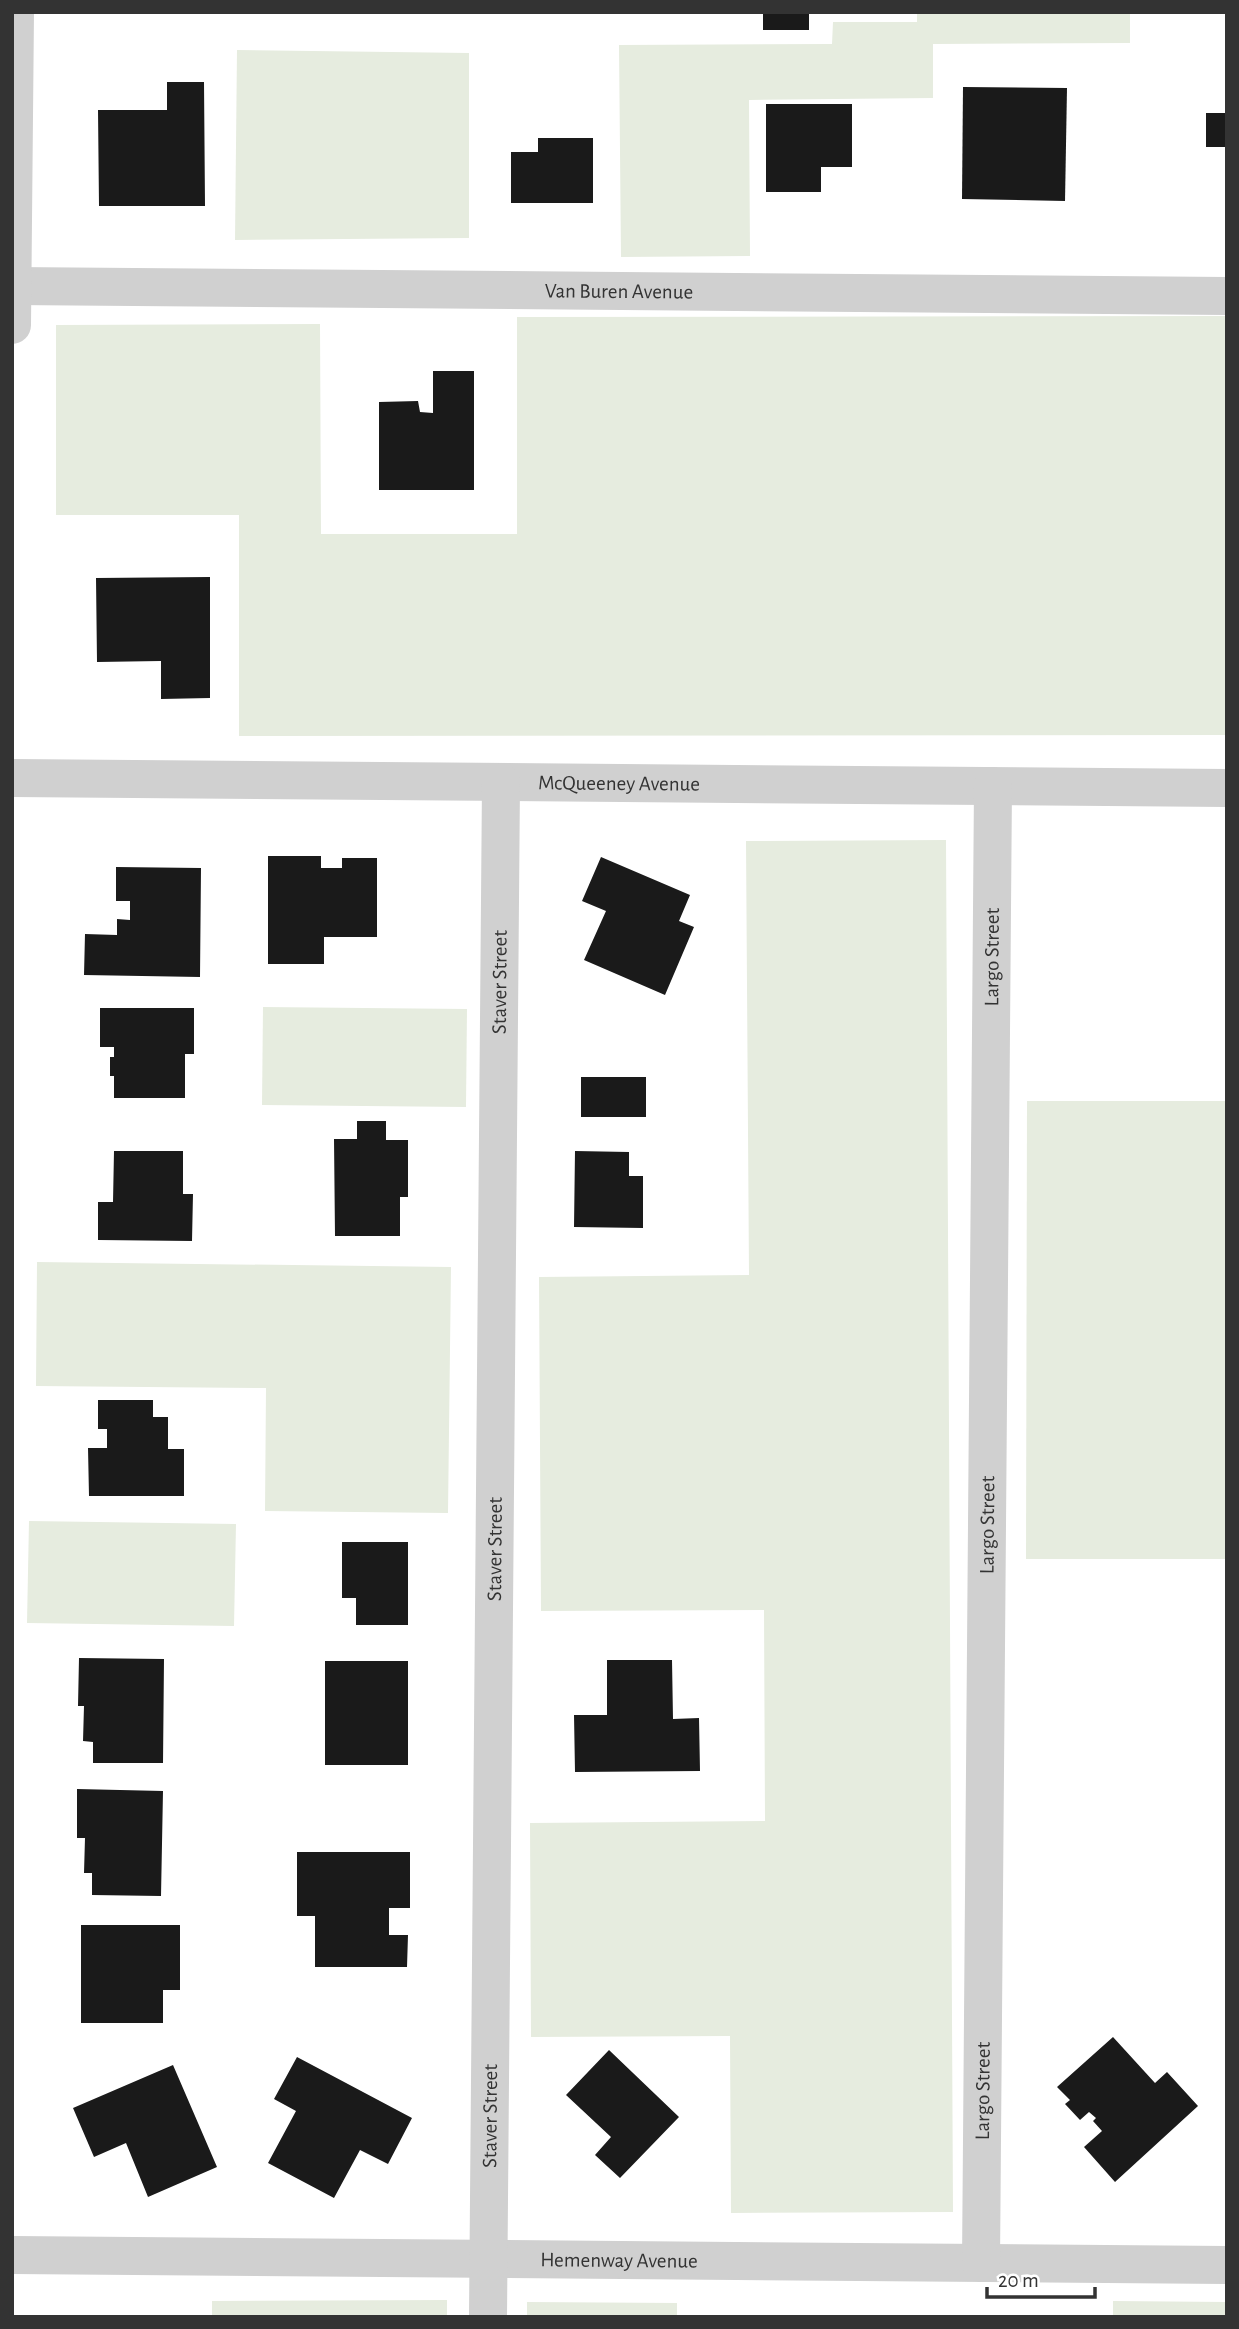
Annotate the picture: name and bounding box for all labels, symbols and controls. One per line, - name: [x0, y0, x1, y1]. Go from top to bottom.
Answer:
- street label: Van Buren Avenue: [545, 280, 693, 302]
- street label: McQueeney Avenue: [538, 772, 700, 794]
- street label: Largo Street: [981, 907, 1003, 1006]
- street label: Staver Street: [488, 930, 510, 1034]
- street label: Largo Street: [976, 1475, 998, 1574]
- street label: Staver Street: [484, 1497, 505, 1601]
- street label: Largo Street: [971, 2041, 993, 2140]
- street label: Staver Street: [479, 2064, 501, 2168]
- street label: Hemenway Avenue: [540, 2249, 698, 2271]
- scale bar: [987, 2256, 1096, 2300]
- text: 20 m: [998, 2270, 1039, 2291]

